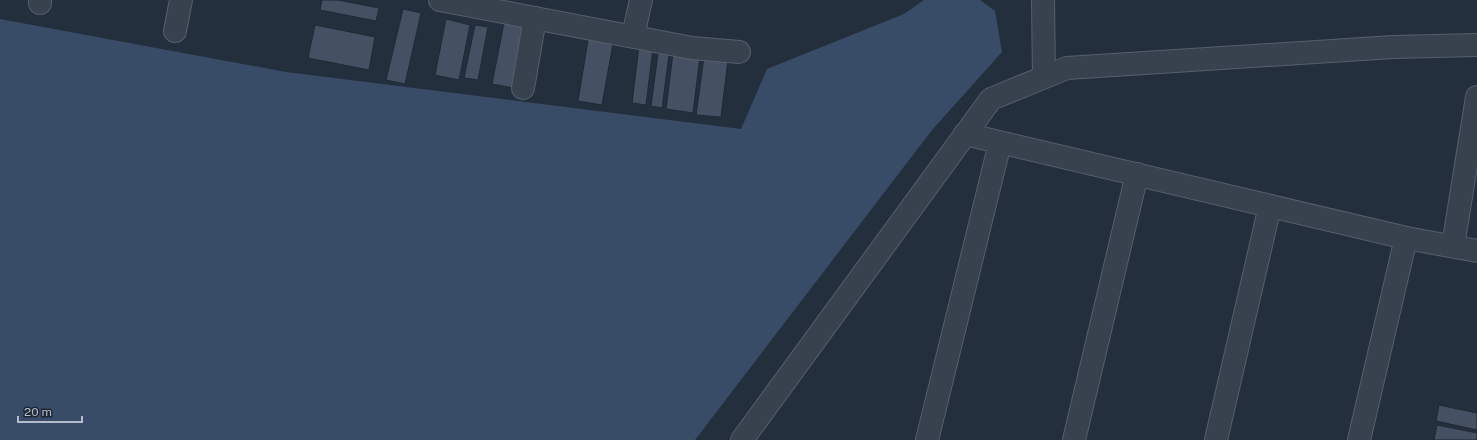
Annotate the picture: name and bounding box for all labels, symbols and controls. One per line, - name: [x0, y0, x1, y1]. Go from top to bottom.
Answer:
- scale bar: [18, 398, 82, 424]
- text: 20 m: [24, 405, 52, 419]

